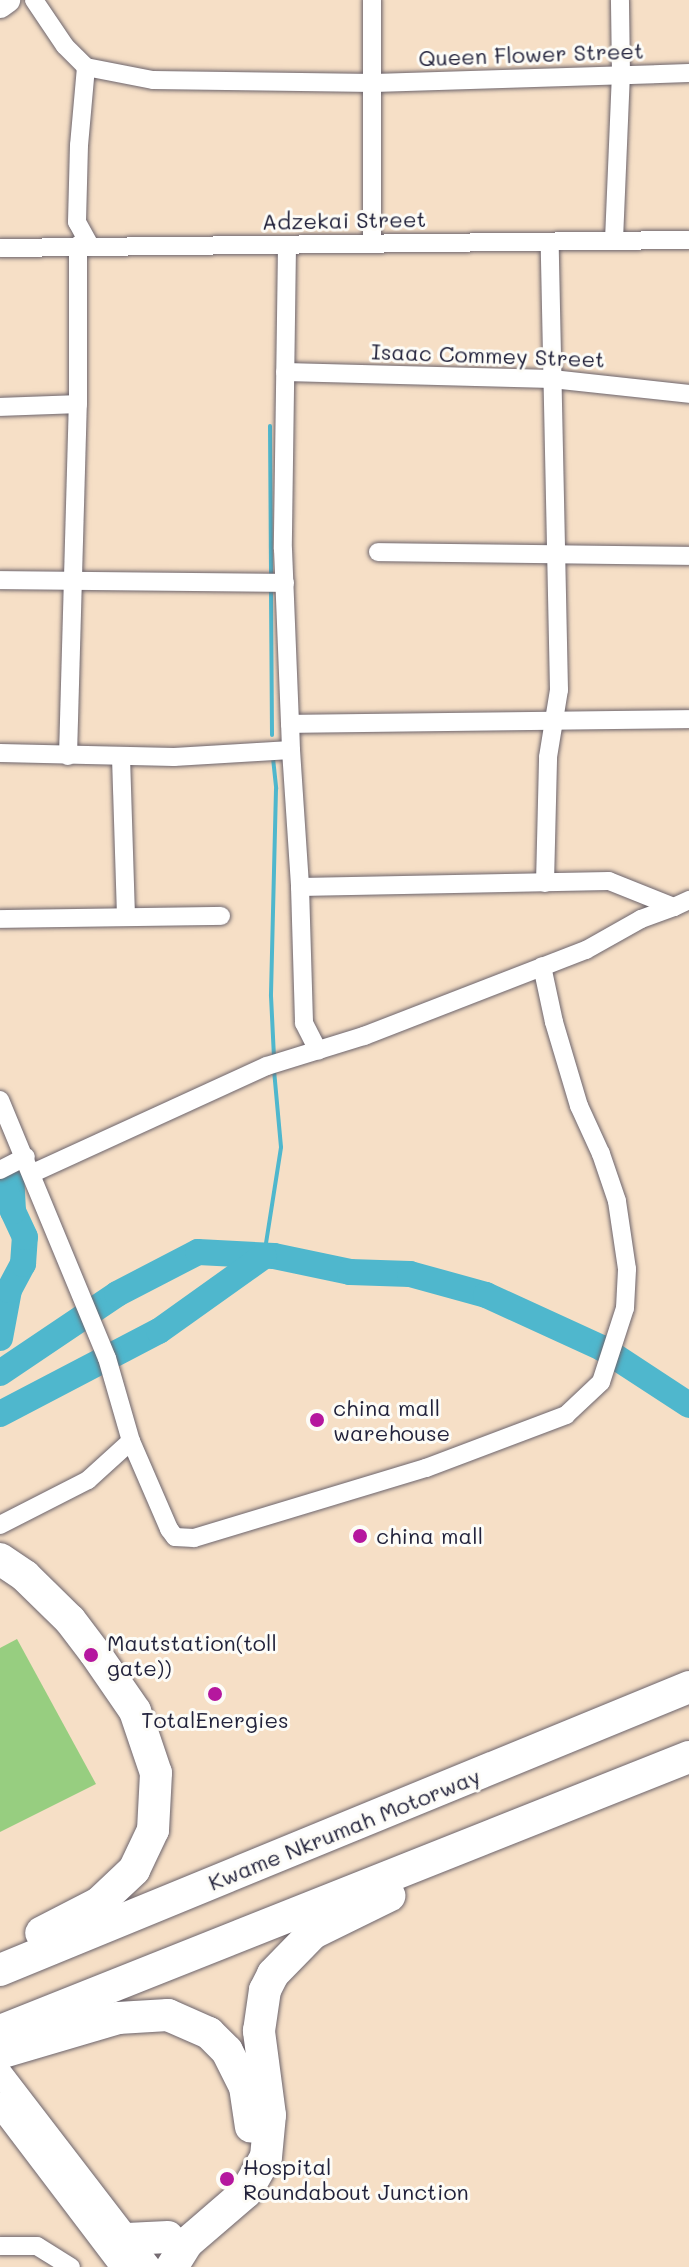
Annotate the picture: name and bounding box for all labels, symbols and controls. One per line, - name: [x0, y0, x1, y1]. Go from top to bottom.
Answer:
- street label: Queen Flower Street: [418, 37, 644, 71]
- street label: Adzekai Street: [262, 205, 426, 235]
- street label: Isaac Commey Street: [371, 338, 605, 372]
- place label: china mall warehouse: [333, 1394, 450, 1446]
- marker: china mall warehouse: [308, 1411, 326, 1429]
- place label: china mall: [376, 1523, 483, 1549]
- marker: china mall: [351, 1527, 369, 1545]
- place label: Mautstation(toll gate)): [107, 1629, 277, 1680]
- marker: Mautstation(toll gate)): [82, 1646, 100, 1664]
- marker: TotalEnergies: [206, 1685, 224, 1703]
- place label: TotalEnergies: [141, 1707, 289, 1733]
- street label: Kwame Nkrumah Motorway: [204, 1762, 484, 1896]
- place label: Hospital Roundabout Junction: [243, 2153, 469, 2204]
- marker: Hospital Roundabout Junction: [218, 2170, 236, 2188]

